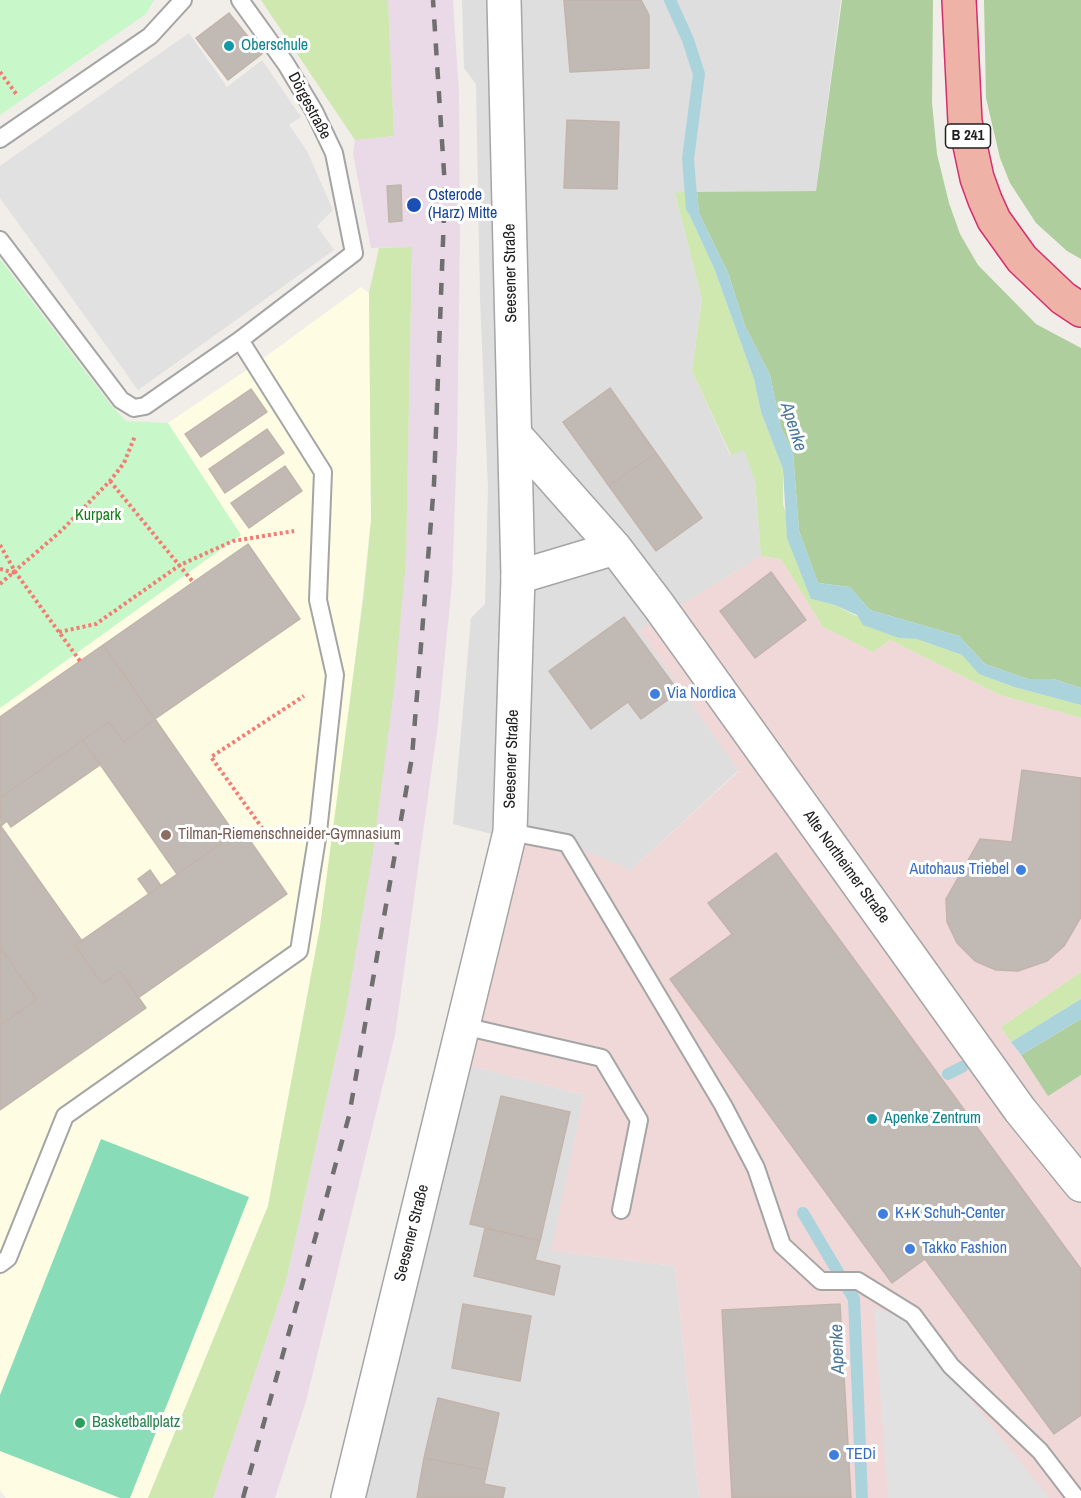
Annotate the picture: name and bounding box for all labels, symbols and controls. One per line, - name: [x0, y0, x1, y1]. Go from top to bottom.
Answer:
- place label: Oberschule: [241, 36, 308, 56]
- marker: Oberschule: [222, 39, 236, 53]
- street label: Dörgestraße: [283, 69, 335, 143]
- road number: B 241: [946, 124, 990, 148]
- place label: Osterode (Harz) Mitte: [428, 186, 497, 224]
- marker: Osterode (Harz) Mitte: [405, 196, 423, 214]
- street label: Seesener Straße: [501, 223, 521, 323]
- water label: Apenke: [775, 400, 811, 454]
- park label: Kurpark: [75, 506, 121, 526]
- place label: Via Nordica: [667, 684, 736, 704]
- marker: Via Nordica: [648, 687, 662, 701]
- street label: Seesener Straße: [501, 709, 523, 809]
- street label: Alte Northeimer Straße: [799, 807, 893, 927]
- place label: Tilman-Riemenschneider-Gymnasium: [178, 825, 401, 845]
- marker: Tilman-Riemenschneider-Gymnasium: [159, 828, 173, 842]
- place label: Autohaus Triebel: [910, 860, 1009, 880]
- marker: Autohaus Triebel: [1014, 863, 1028, 877]
- place label: Apenke Zentrum: [884, 1109, 981, 1129]
- marker: Apenke Zentrum: [865, 1112, 879, 1126]
- street label: Seesener Straße: [391, 1183, 433, 1283]
- place label: K+K Schuh-Center: [895, 1204, 1005, 1224]
- marker: K+K Schuh-Center: [876, 1207, 890, 1221]
- place label: Takko Fashion: [922, 1239, 1007, 1259]
- marker: Takko Fashion: [903, 1242, 917, 1256]
- water label: Apenke: [826, 1324, 850, 1374]
- place label: Basketballplatz: [92, 1413, 180, 1433]
- marker: Basketballplatz: [73, 1416, 87, 1430]
- place label: TEDi: [846, 1445, 876, 1465]
- marker: TEDi: [827, 1448, 841, 1462]

